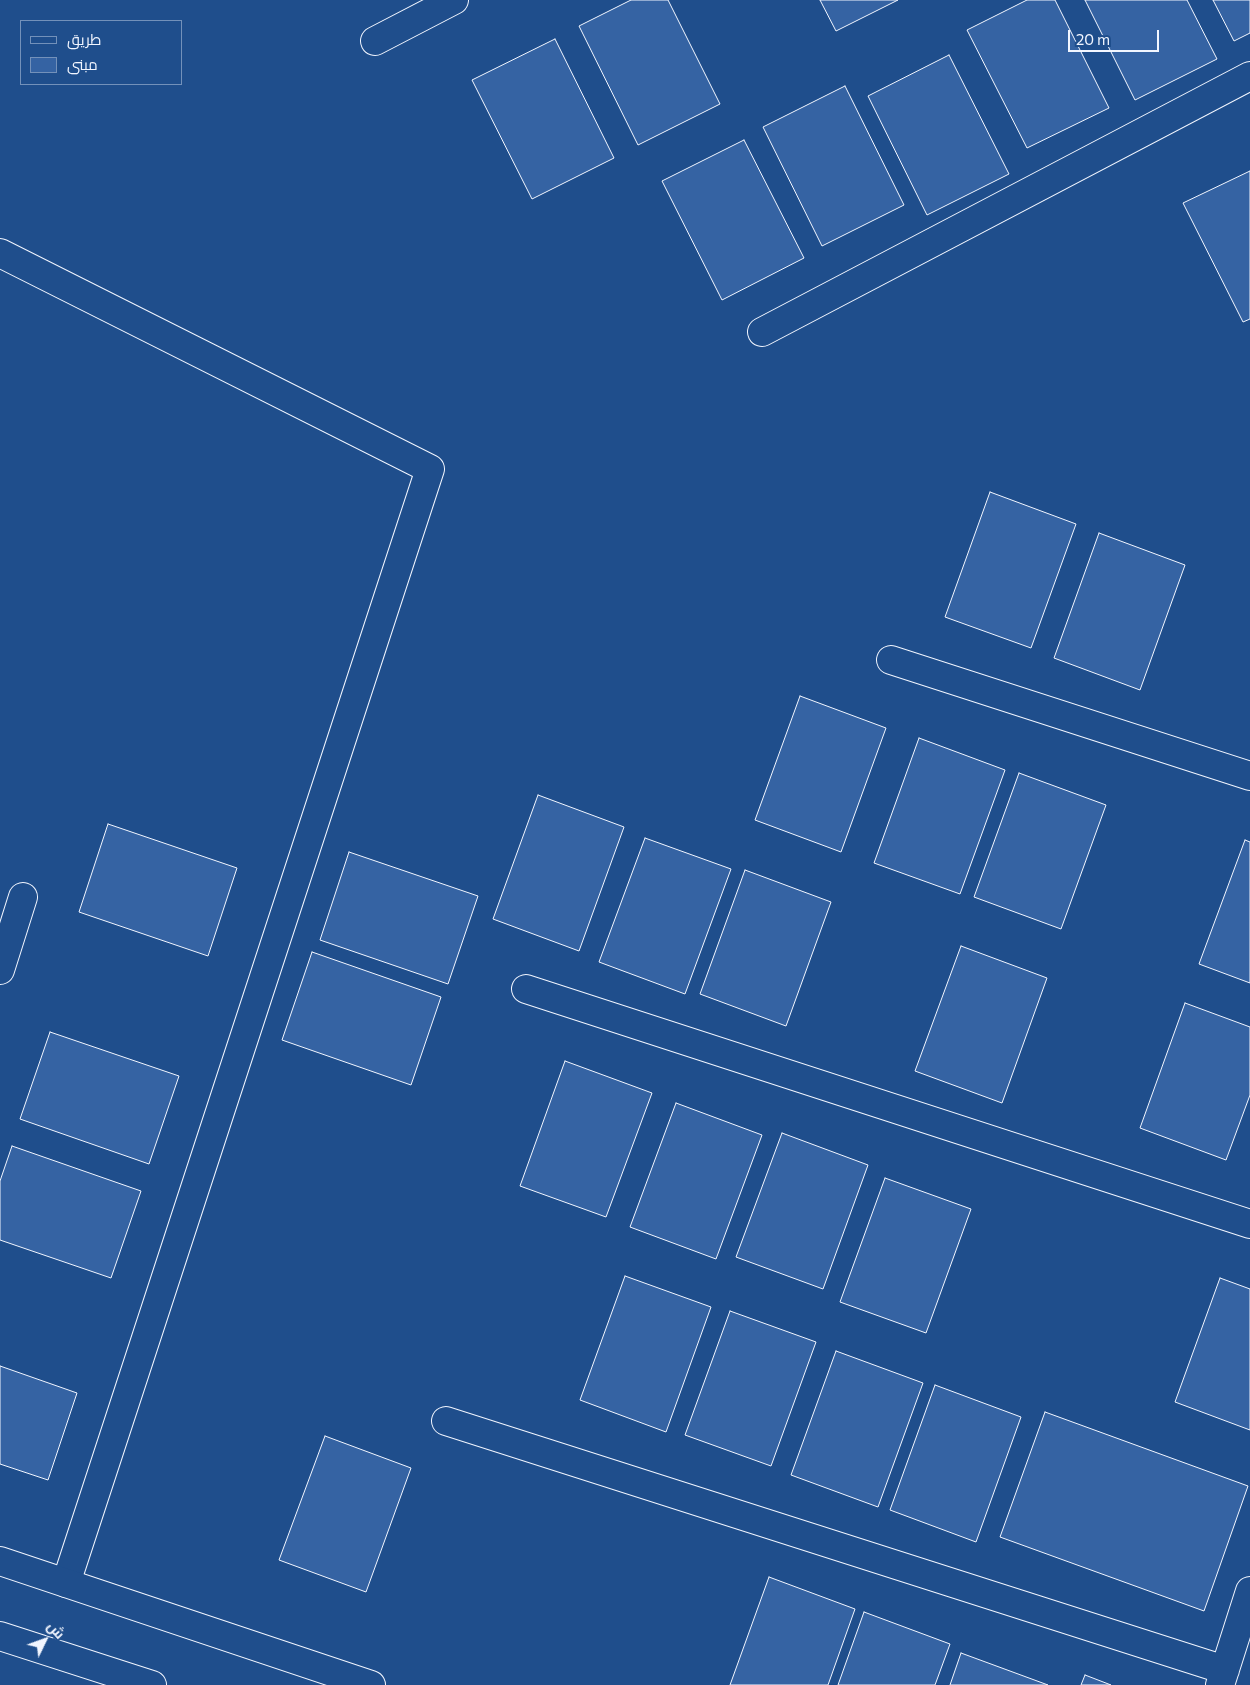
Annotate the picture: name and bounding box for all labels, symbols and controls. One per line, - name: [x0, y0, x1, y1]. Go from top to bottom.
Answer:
- legend: [20, 20, 182, 85]
- scale bar: [1070, 20, 1161, 52]
- text: طريق: [67, 30, 101, 48]
- text: 20 m: [1076, 30, 1110, 48]
- text: مبنى: [67, 55, 98, 73]
- north arrow: [20, 1615, 70, 1665]
- text: ش: [44, 1617, 69, 1642]

